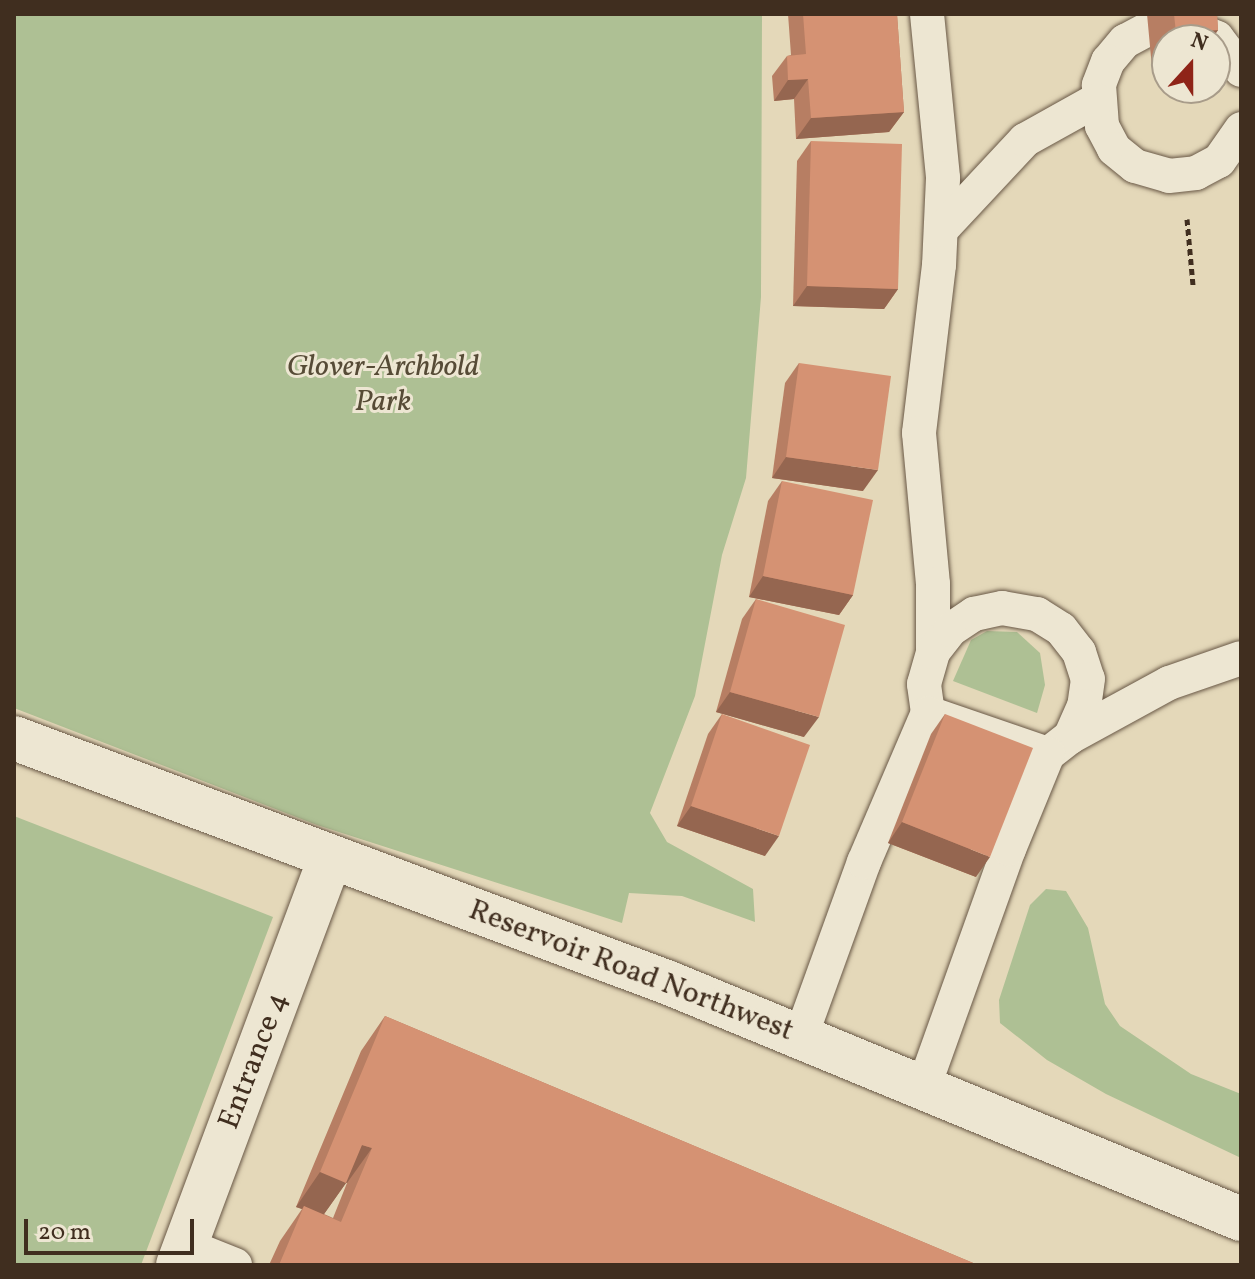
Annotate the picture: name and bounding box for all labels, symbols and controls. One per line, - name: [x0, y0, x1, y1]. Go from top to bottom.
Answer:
- north arrow: [1151, 24, 1231, 104]
- text: N: [1186, 26, 1212, 60]
- park label: Glover-Archbold Park: [287, 349, 479, 420]
- street label: Reservoir Road Northwest: [463, 892, 799, 1050]
- street label: Entrance 4: [211, 988, 297, 1134]
- scale bar: [28, 1203, 198, 1253]
- text: 20 m: [38, 1216, 91, 1250]

